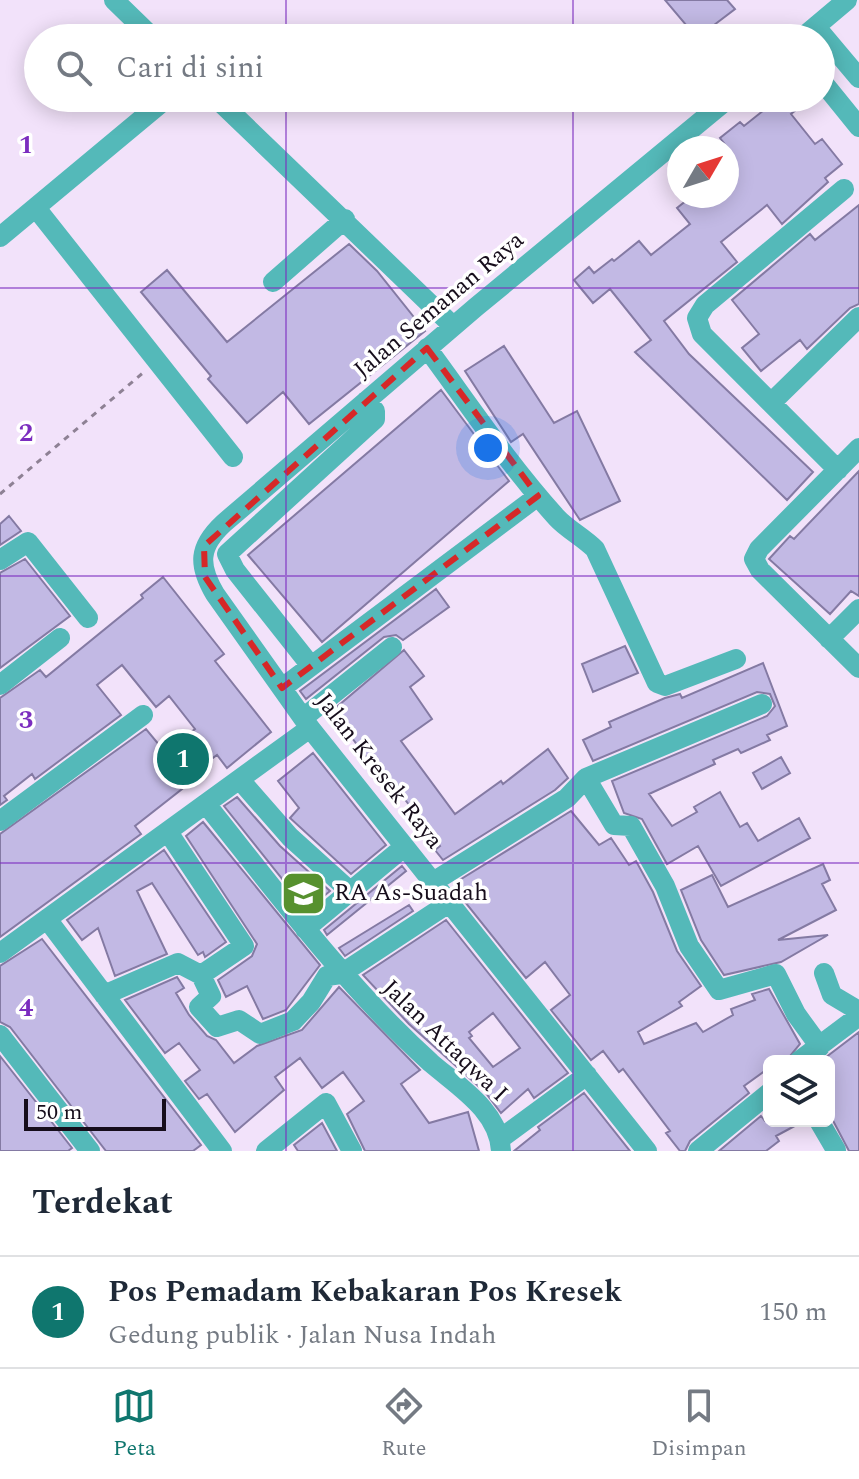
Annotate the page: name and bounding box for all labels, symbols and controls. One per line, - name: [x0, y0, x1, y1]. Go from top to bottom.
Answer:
- search box: [24, 24, 835, 112]
- text: Cari di sini: [116, 45, 264, 91]
- icon: search: [52, 46, 96, 90]
- text: 1: [19, 125, 33, 165]
- north arrow: [667, 136, 739, 208]
- street label: Jalan Semanan Raya: [346, 223, 532, 387]
- text: 2: [19, 413, 33, 453]
- your location: [468, 428, 508, 468]
- street label: Jalan Kresek Raya: [306, 685, 452, 857]
- text: 3: [19, 700, 33, 740]
- pin: 1: [157, 729, 209, 789]
- school or university icon: RA As-Suadah: [279, 869, 327, 917]
- place label: RA As-Suadah: [334, 875, 488, 911]
- street label: Jalan Attaqwa I: [374, 971, 516, 1111]
- text: 4: [19, 988, 34, 1028]
- map controls: [763, 1055, 835, 1127]
- button: layers: [763, 1055, 835, 1127]
- scale bar: [24, 1095, 166, 1131]
- text: 50 m: [36, 1096, 82, 1129]
- text: Terdekat: [32, 1177, 173, 1229]
- text: Pos Pemadam Kebakaran Pos Kresek: [108, 1269, 622, 1315]
- text: 1: [51, 1292, 65, 1332]
- text: 150 m: [759, 1292, 827, 1332]
- text: Gedung publik · Jalan Nusa Indah: [108, 1315, 496, 1355]
- tab: Peta: [112, 1384, 156, 1465]
- tab: Rute: [381, 1384, 426, 1465]
- tab: Disimpan: [651, 1384, 747, 1465]

